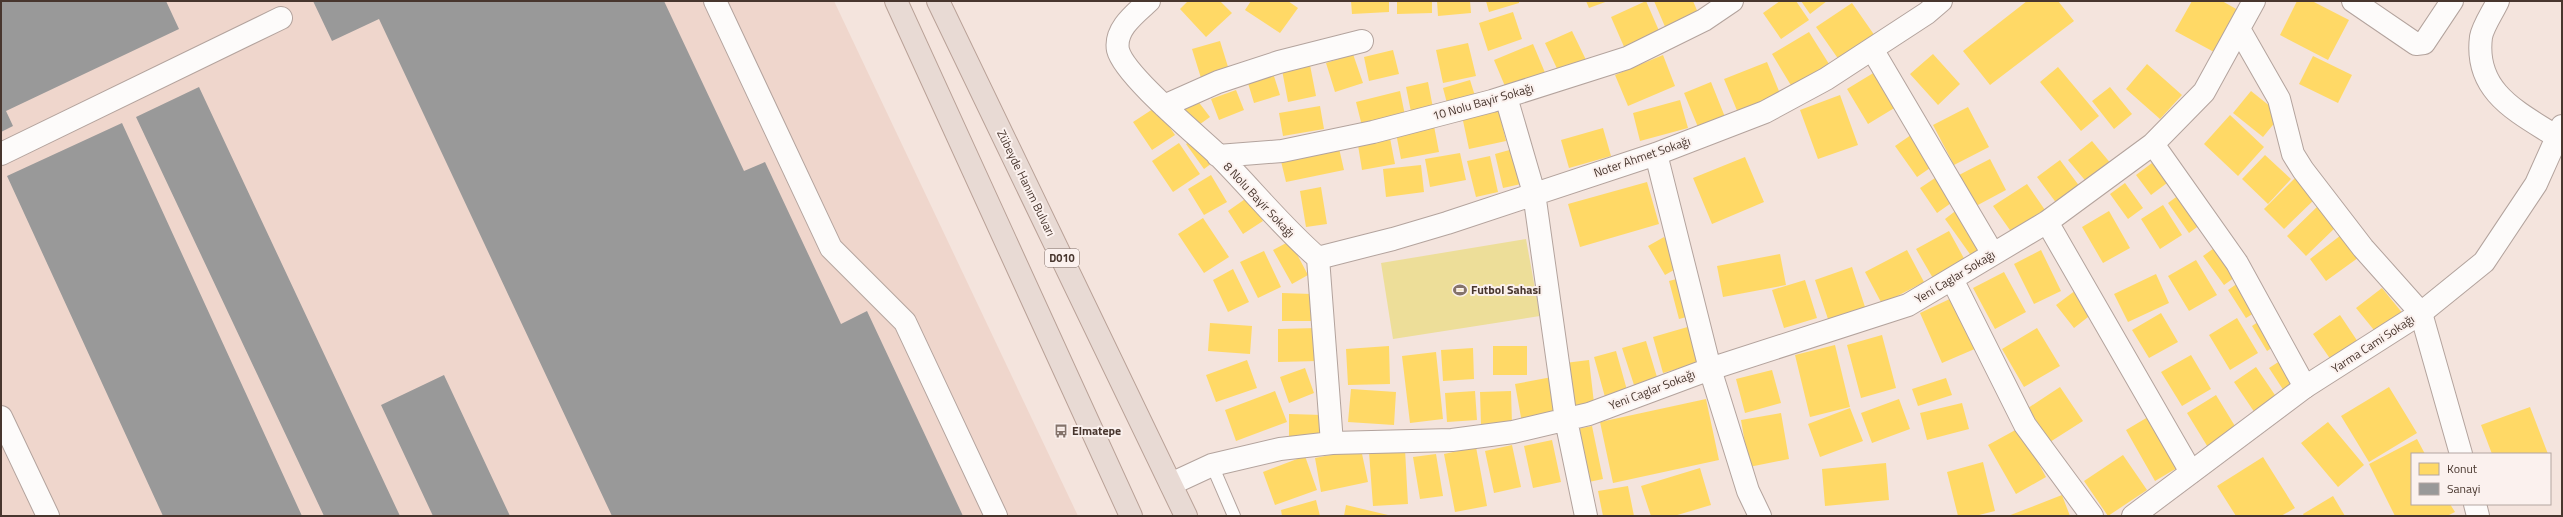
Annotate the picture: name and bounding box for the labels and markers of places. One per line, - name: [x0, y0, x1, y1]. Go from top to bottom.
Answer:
- place label: Futbol Sahasi: [1471, 280, 1541, 299]
- sports icon: Futbol Sahasi: [1452, 282, 1468, 298]
- place label: Elmatepe: [1072, 421, 1121, 440]
- bus stop icon: Elmatepe: [1053, 423, 1069, 439]

